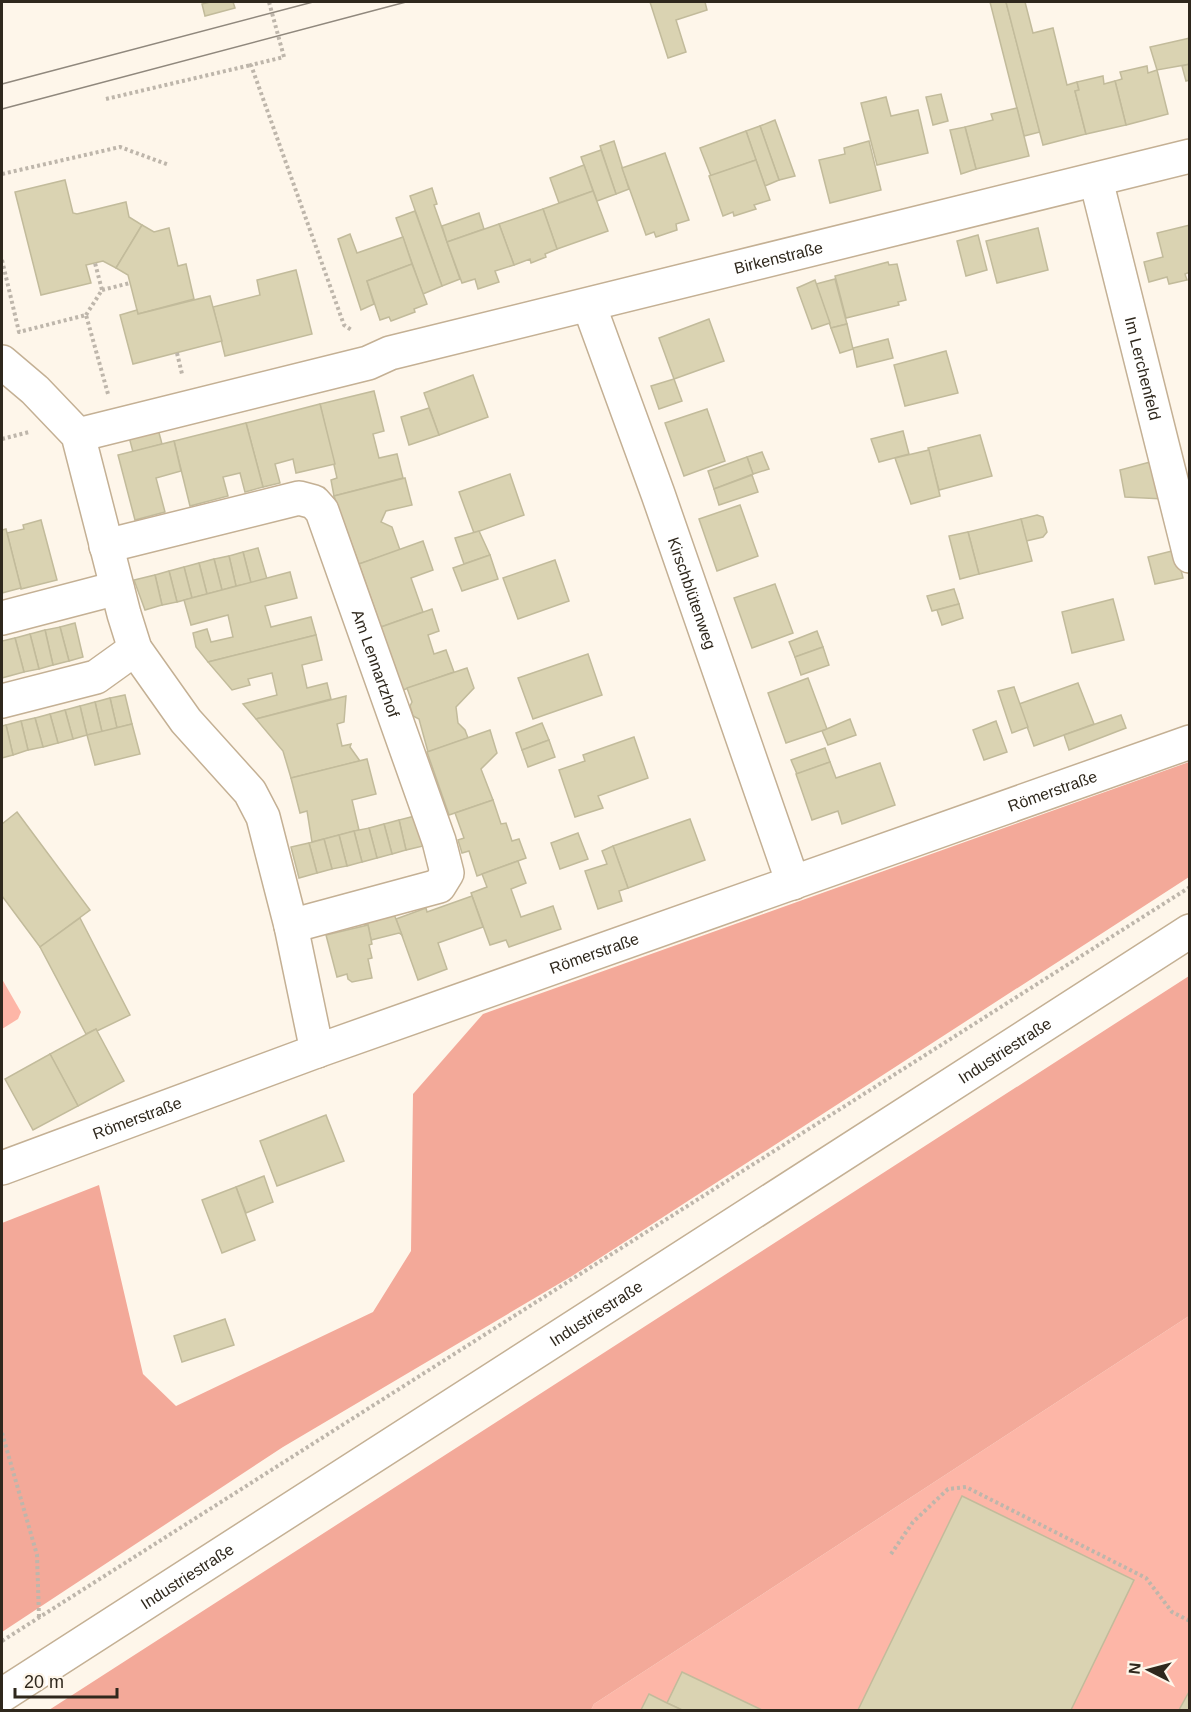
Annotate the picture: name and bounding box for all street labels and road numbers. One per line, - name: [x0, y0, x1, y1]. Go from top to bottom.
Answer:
- street label: Birkenstraße: [732, 239, 825, 277]
- street label: Im Lerchenfeld: [1121, 315, 1164, 422]
- street label: Kirschblütenweg: [665, 535, 719, 651]
- street label: Am Lennartzhof: [349, 607, 403, 720]
- street label: Römerstraße: [1006, 768, 1099, 815]
- street label: Römerstraße: [547, 930, 641, 977]
- street label: Industriestraße: [955, 1015, 1054, 1087]
- street label: Römerstraße: [90, 1094, 184, 1143]
- street label: Industriestraße: [547, 1277, 646, 1350]
- street label: Industriestraße: [138, 1540, 237, 1612]

